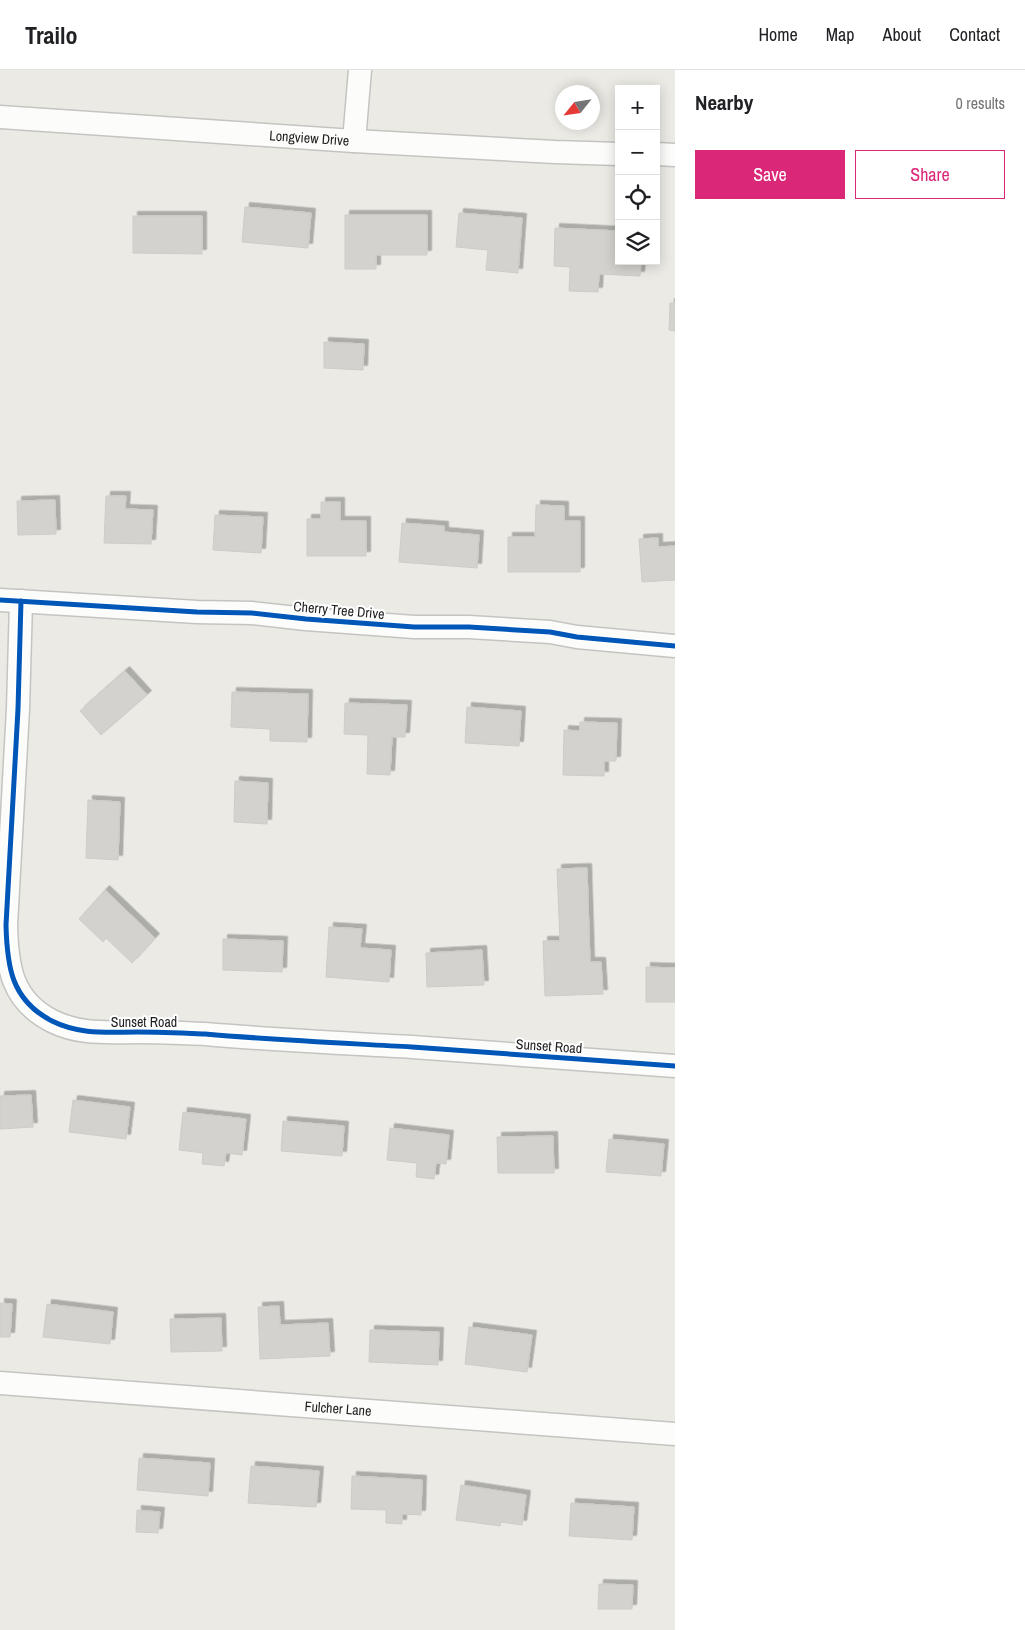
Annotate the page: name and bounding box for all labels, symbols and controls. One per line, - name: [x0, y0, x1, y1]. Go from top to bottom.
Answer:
- text: Trailo: [25, 19, 78, 51]
- text: Home: [758, 22, 798, 47]
- text: Map: [826, 22, 855, 47]
- text: About: [883, 22, 921, 47]
- text: Contact: [949, 22, 1000, 47]
- north arrow: [555, 85, 600, 130]
- map controls: [615, 85, 660, 265]
- button: +: [615, 85, 660, 130]
- text: Nearby: [695, 88, 753, 117]
- text: 0 results: [955, 92, 1005, 114]
- street label: Longview Drive: [269, 126, 350, 150]
- button: −: [615, 130, 660, 175]
- button: Save: [695, 150, 845, 199]
- button: Share: [855, 150, 1005, 199]
- button: locate: [615, 175, 660, 220]
- button: layers: [615, 220, 660, 265]
- street label: Cherry Tree Drive: [293, 597, 385, 623]
- street label: Sunset Road: [111, 1013, 177, 1031]
- street label: Sunset Road: [515, 1035, 583, 1057]
- street label: Fulcher Lane: [304, 1397, 372, 1420]

